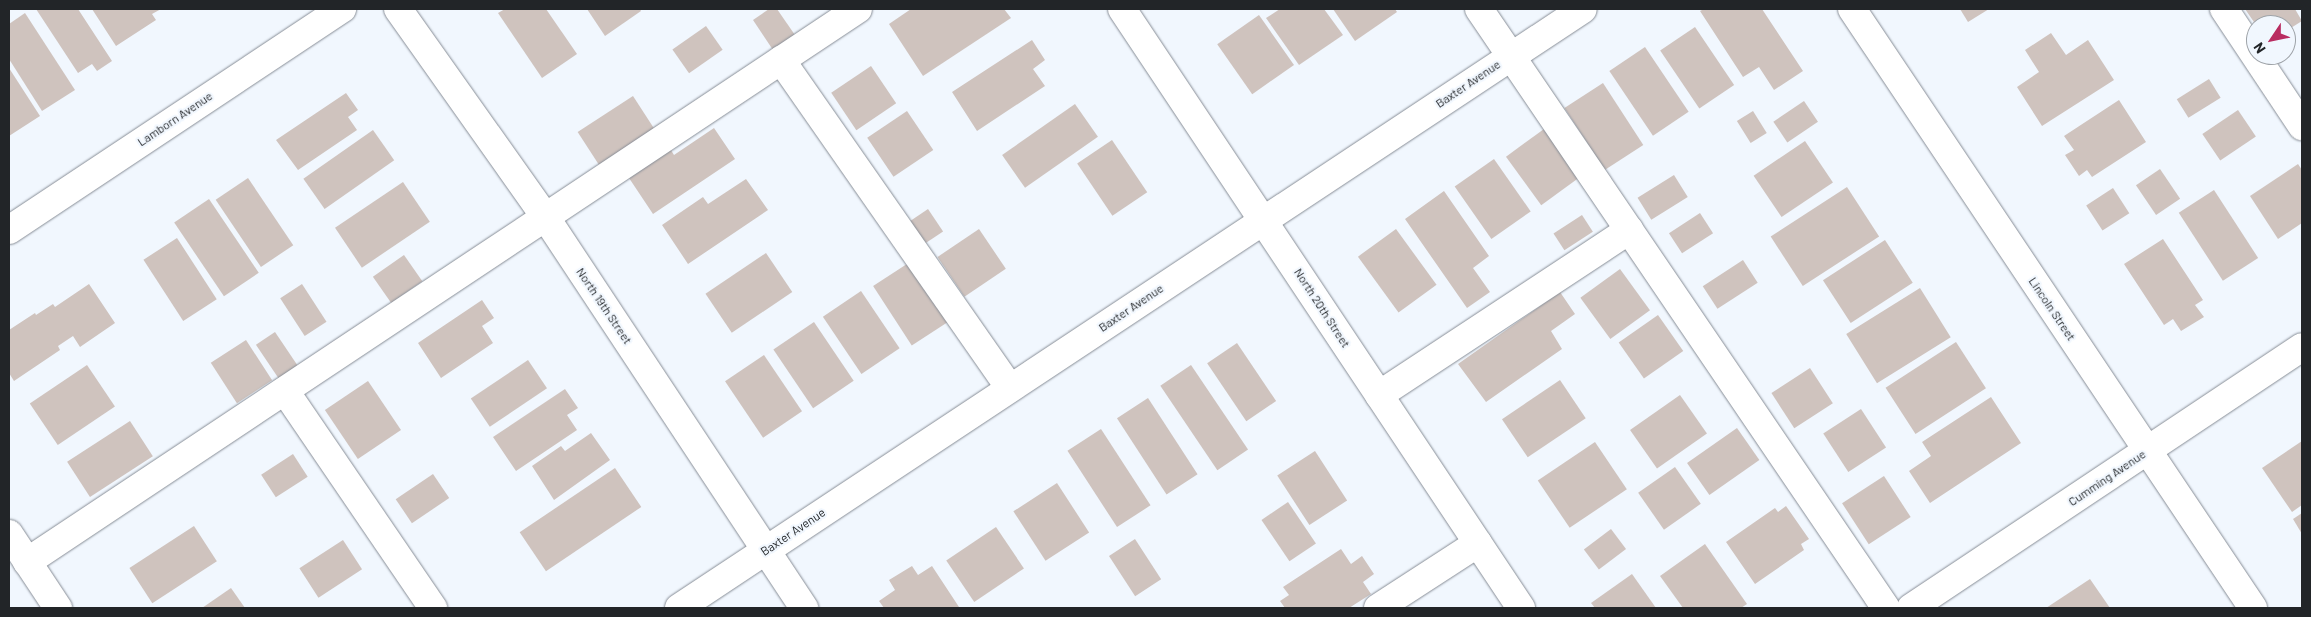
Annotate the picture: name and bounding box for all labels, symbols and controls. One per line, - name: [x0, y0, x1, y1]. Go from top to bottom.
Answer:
- north arrow: [2246, 15, 2296, 65]
- text: N: [2249, 39, 2269, 57]
- street label: Baxter Avenue: [1433, 57, 1503, 111]
- street label: Lamborn Avenue: [135, 89, 215, 149]
- street label: North 19th Street: [573, 265, 635, 347]
- street label: North 20th Street: [1291, 266, 1353, 350]
- street label: Lincoln Street: [2026, 275, 2078, 343]
- street label: Baxter Avenue: [1096, 281, 1166, 335]
- street label: Cumming Avenue: [2066, 447, 2148, 509]
- street label: Baxter Avenue: [758, 505, 828, 559]

